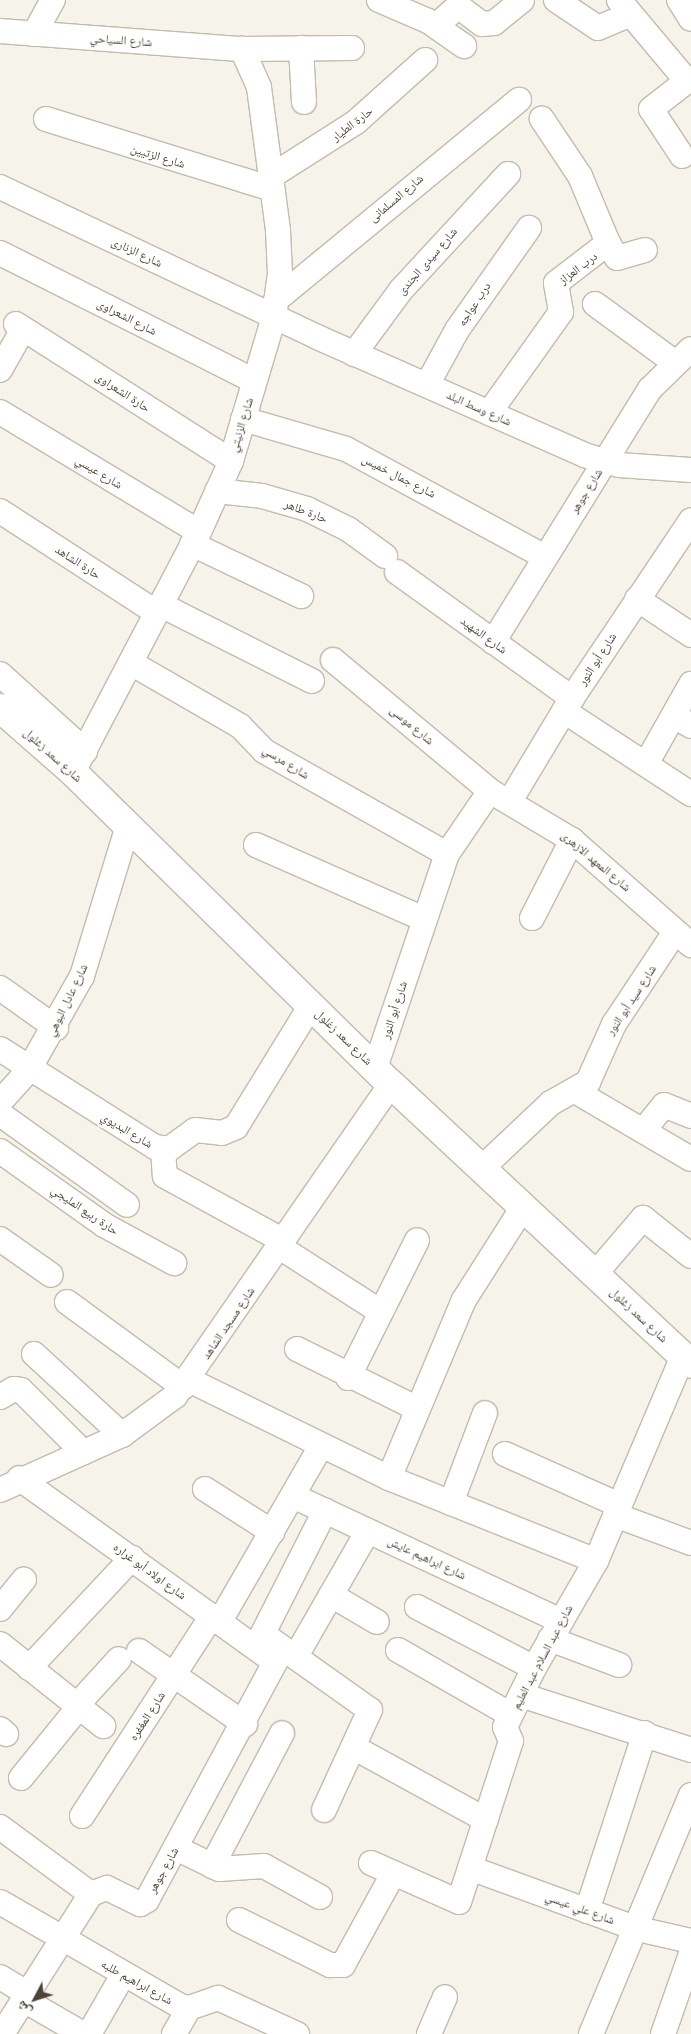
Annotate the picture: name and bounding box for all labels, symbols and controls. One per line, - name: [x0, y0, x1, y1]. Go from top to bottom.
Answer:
- street label: شارع السياحي: [89, 31, 153, 49]
- street label: حارة الطيار: [328, 104, 376, 144]
- street label: شارع الزتيين: [129, 141, 187, 171]
- street label: شارع المسلمانى: [366, 171, 426, 225]
- street label: شارع سيدى الجندى: [394, 224, 460, 298]
- street label: شارع الزنارى: [109, 234, 165, 270]
- street label: درب العزاز: [556, 249, 600, 287]
- street label: درب عواجه: [454, 279, 494, 329]
- street label: شارع الشعراوى: [95, 296, 159, 338]
- street label: حارة الشعراوى: [93, 369, 153, 415]
- street label: شارع وسط البلد: [444, 387, 514, 429]
- street label: شارع الزنيتي: [226, 396, 256, 454]
- street label: شارع جمال خميس: [360, 451, 438, 501]
- street label: شارع عيسي: [73, 452, 125, 492]
- street label: شارع جوهر: [567, 466, 605, 516]
- street label: حارة طاهر: [282, 496, 330, 526]
- street label: حارة الشاهد: [53, 542, 103, 582]
- street label: شارع الشهيد: [458, 613, 510, 657]
- street label: شارع أبو النور: [575, 630, 619, 688]
- street label: شارع موسى: [387, 702, 437, 748]
- street label: شارع سعد زغلول: [21, 725, 85, 785]
- street label: شارع مرسي: [260, 742, 312, 782]
- street label: شارع المعهد الازهرى: [558, 828, 634, 894]
- street label: شارع عادل البوهي: [43, 961, 91, 1039]
- street label: شارع سيد أبو النور: [603, 962, 659, 1038]
- street label: شارع أبو النور: [378, 979, 410, 1041]
- street label: شارع سعد زغلول: [312, 1006, 376, 1068]
- street label: شارع البديوي: [99, 1109, 155, 1151]
- street label: حارة ربيع المليجي: [49, 1182, 121, 1238]
- street label: شارع مسجد الشاهد: [198, 1284, 258, 1362]
- street label: شارع سعد زغلول: [607, 1285, 671, 1345]
- street label: شارع ابراهيم عايش: [385, 1534, 469, 1582]
- street label: شارع اولاد أبو غراره: [111, 1540, 189, 1602]
- street label: شارع عبد السلام عبد العليم: [508, 1602, 576, 1712]
- street label: شارع المغفره: [126, 1689, 168, 1743]
- street label: شارع جوهر: [145, 1845, 181, 1895]
- street label: شارع علي عيسي: [543, 1889, 617, 1927]
- street label: شارع ابراهيم طلبه: [99, 1956, 175, 2008]
- north arrow: [10, 1974, 60, 2024]
- text: ش: [12, 1998, 34, 2020]

